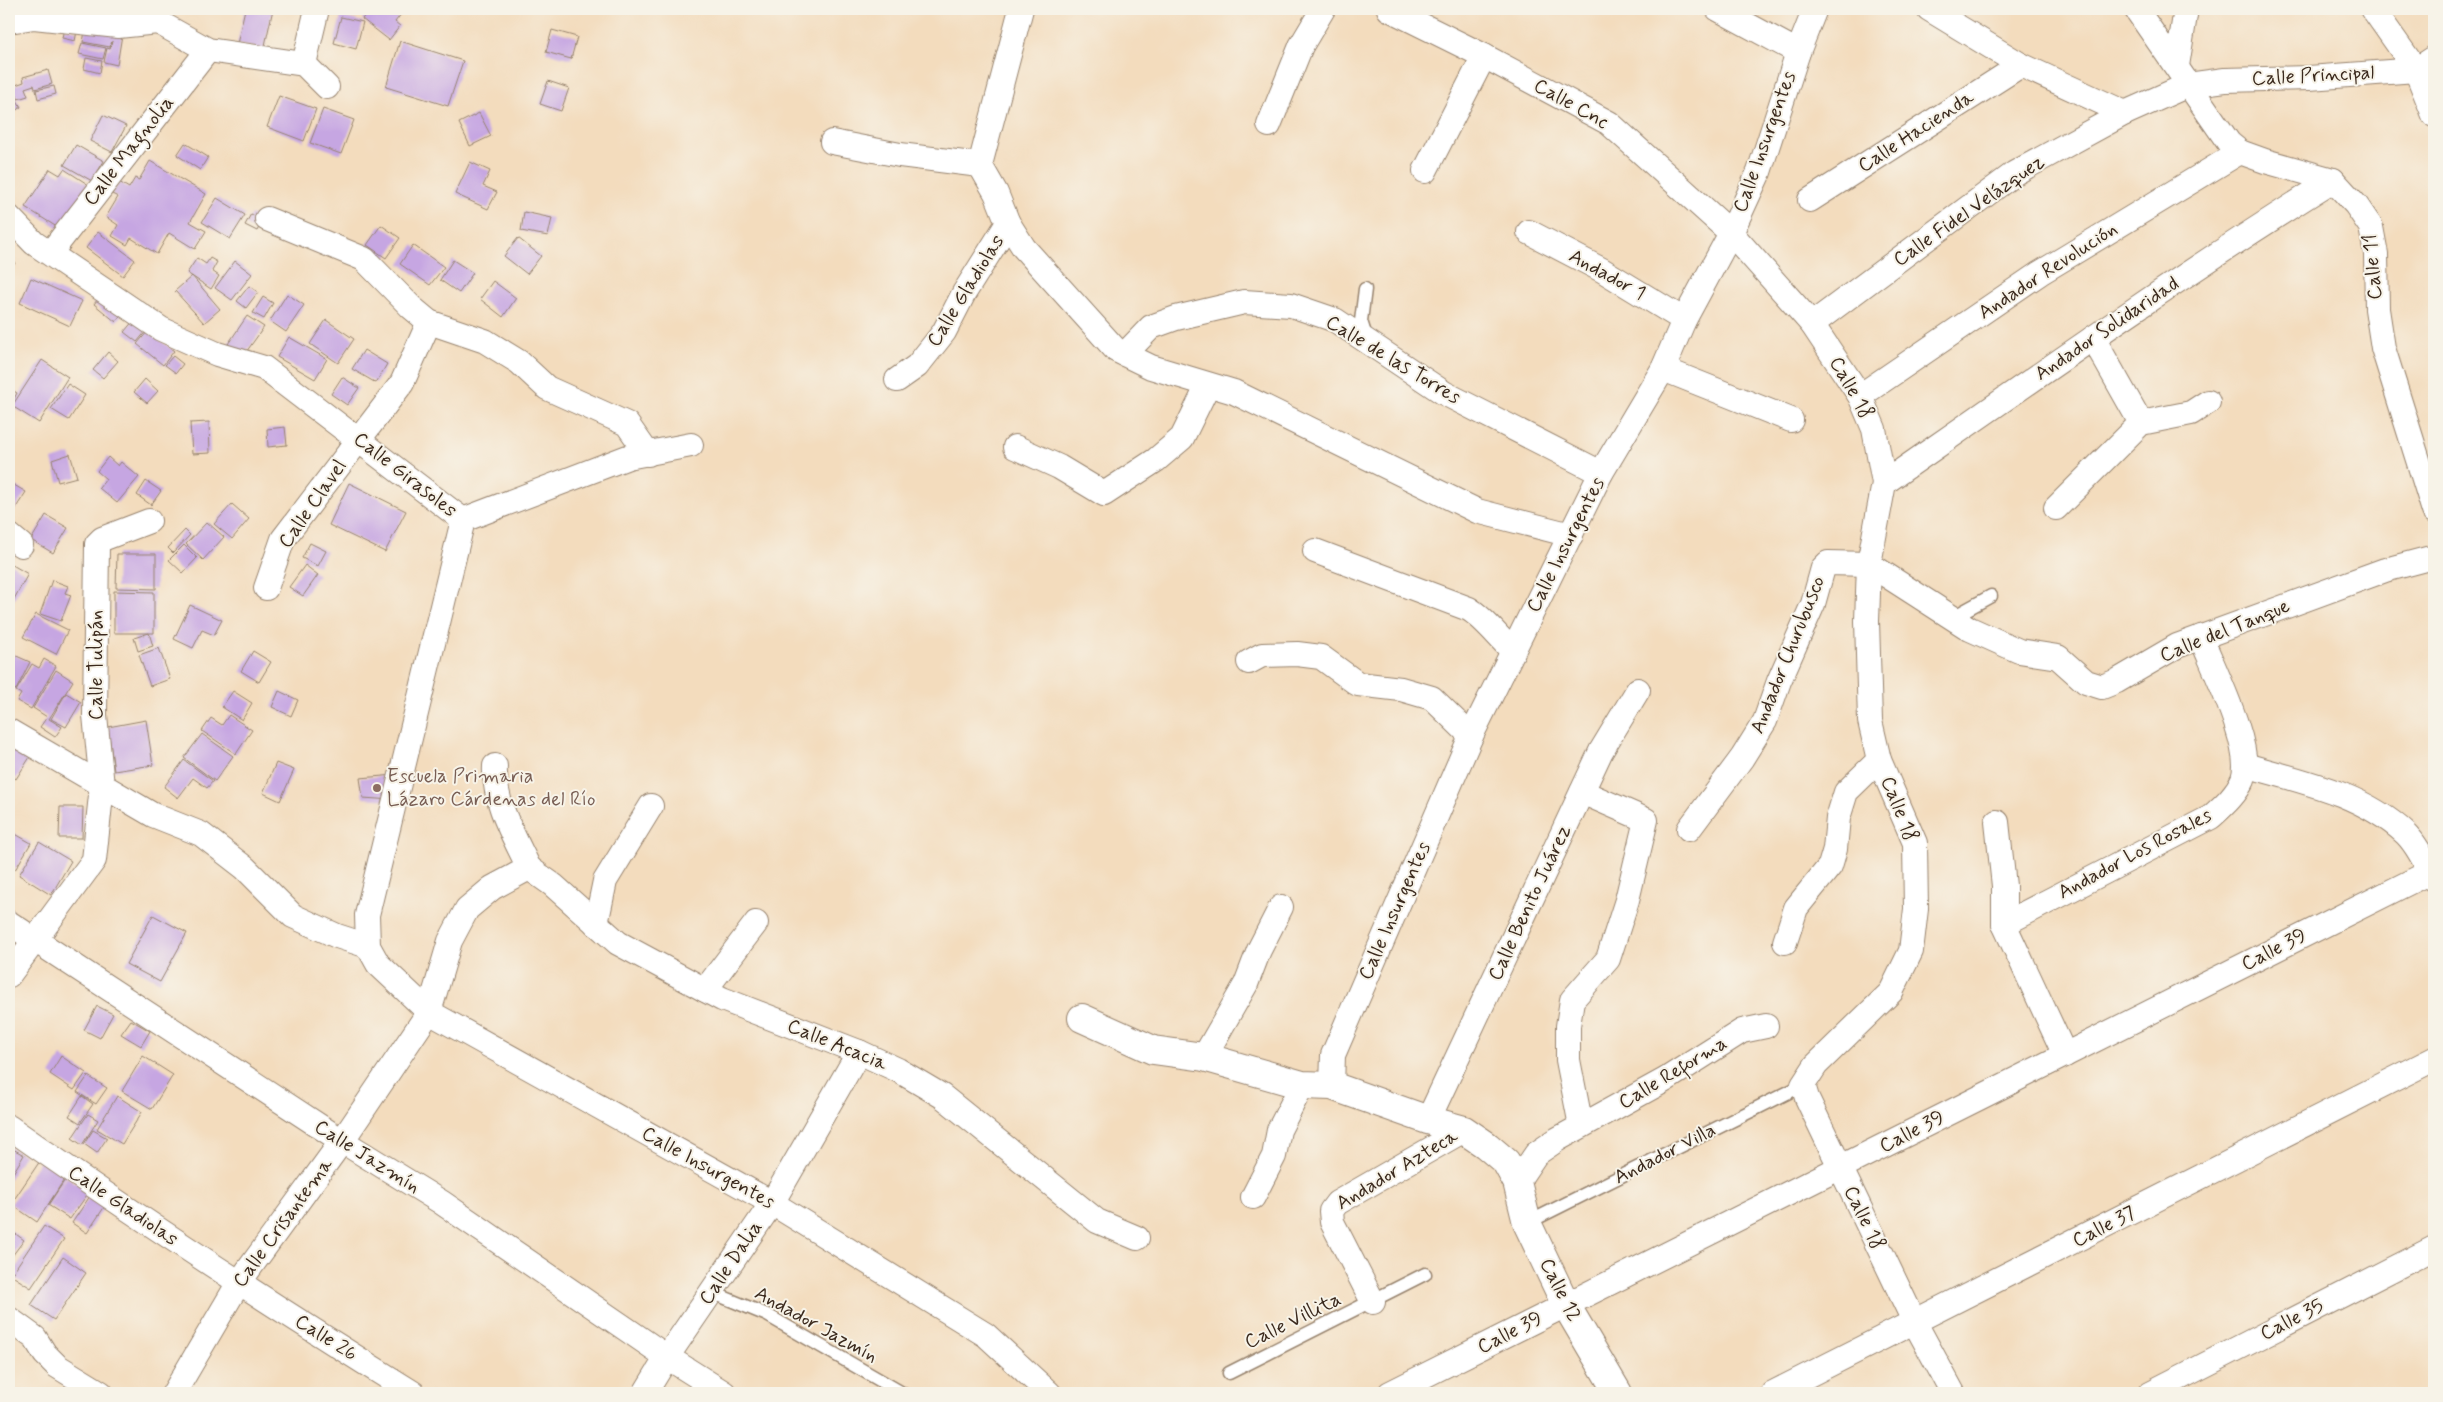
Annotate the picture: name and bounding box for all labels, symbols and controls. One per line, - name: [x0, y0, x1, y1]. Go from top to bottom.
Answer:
- street label: Calle Principal: [2251, 59, 2375, 93]
- street label: Calle Insurgentes: [1727, 67, 1803, 216]
- street label: Calle Cnc: [1529, 72, 1613, 136]
- street label: Calle Hacienda: [1853, 84, 1980, 179]
- street label: Calle Magnolia: [77, 90, 182, 213]
- street label: Calle Fidel Velázquez: [1888, 149, 2050, 273]
- street label: Andador Revolución: [1973, 216, 2123, 326]
- street label: Calle Gladiolas: [921, 230, 1011, 352]
- street label: Calle 11: [2357, 233, 2389, 301]
- street label: Andador 1: [1564, 243, 1650, 307]
- street label: Andador Solidaridad: [2030, 271, 2184, 387]
- street label: Calle de las Torres: [1320, 309, 1466, 411]
- street label: Calle 18: [1822, 352, 1880, 424]
- street label: Calle Girasoles: [348, 426, 462, 524]
- street label: Calle Clavel: [272, 454, 354, 554]
- street label: Calle Insurgentes: [1520, 473, 1612, 617]
- street label: Andador Churubusco: [1744, 572, 1832, 738]
- street label: Calle del Tanque: [2156, 593, 2294, 669]
- street label: Calle Tulipán: [83, 610, 110, 720]
- place label: Escuela Primaria Lázaro Cárdenas del Río: [387, 763, 596, 813]
- street label: Calle 18: [1874, 772, 1924, 846]
- marker: Escuela Primaria Lázaro Cárdenas del Río: [371, 782, 383, 794]
- street label: Andador Los Rosales: [2053, 802, 2217, 906]
- street label: Calle Benito Juárez: [1482, 821, 1578, 985]
- street label: Calle Insurgentes: [1352, 838, 1438, 984]
- street label: Calle 39: [2237, 922, 2311, 978]
- street label: Calle Acacia: [783, 1013, 892, 1078]
- street label: Calle Reforma: [1614, 1030, 1733, 1118]
- street label: Calle 39: [1875, 1104, 1949, 1160]
- street label: Calle Jazmín: [309, 1114, 425, 1200]
- street label: Andador Villa: [1609, 1117, 1721, 1191]
- street label: Calle Insurgentes: [637, 1120, 780, 1216]
- street label: Andador Azteca: [1331, 1123, 1464, 1217]
- street label: Calle Crisantema: [227, 1152, 340, 1293]
- street label: Calle Gladiolas: [63, 1159, 183, 1253]
- street label: Calle 18: [1837, 1181, 1891, 1255]
- street label: Calle 37: [2068, 1200, 2140, 1254]
- street label: Calle Dalia: [693, 1216, 769, 1310]
- street label: Calle 12: [1533, 1254, 1587, 1326]
- street label: Andador Jazmín: [750, 1280, 882, 1370]
- street label: Calle Villita: [1240, 1286, 1346, 1356]
- street label: Calle 35: [2256, 1293, 2328, 1347]
- street label: Calle 39: [1473, 1305, 1547, 1361]
- street label: Calle 26: [289, 1308, 363, 1368]

